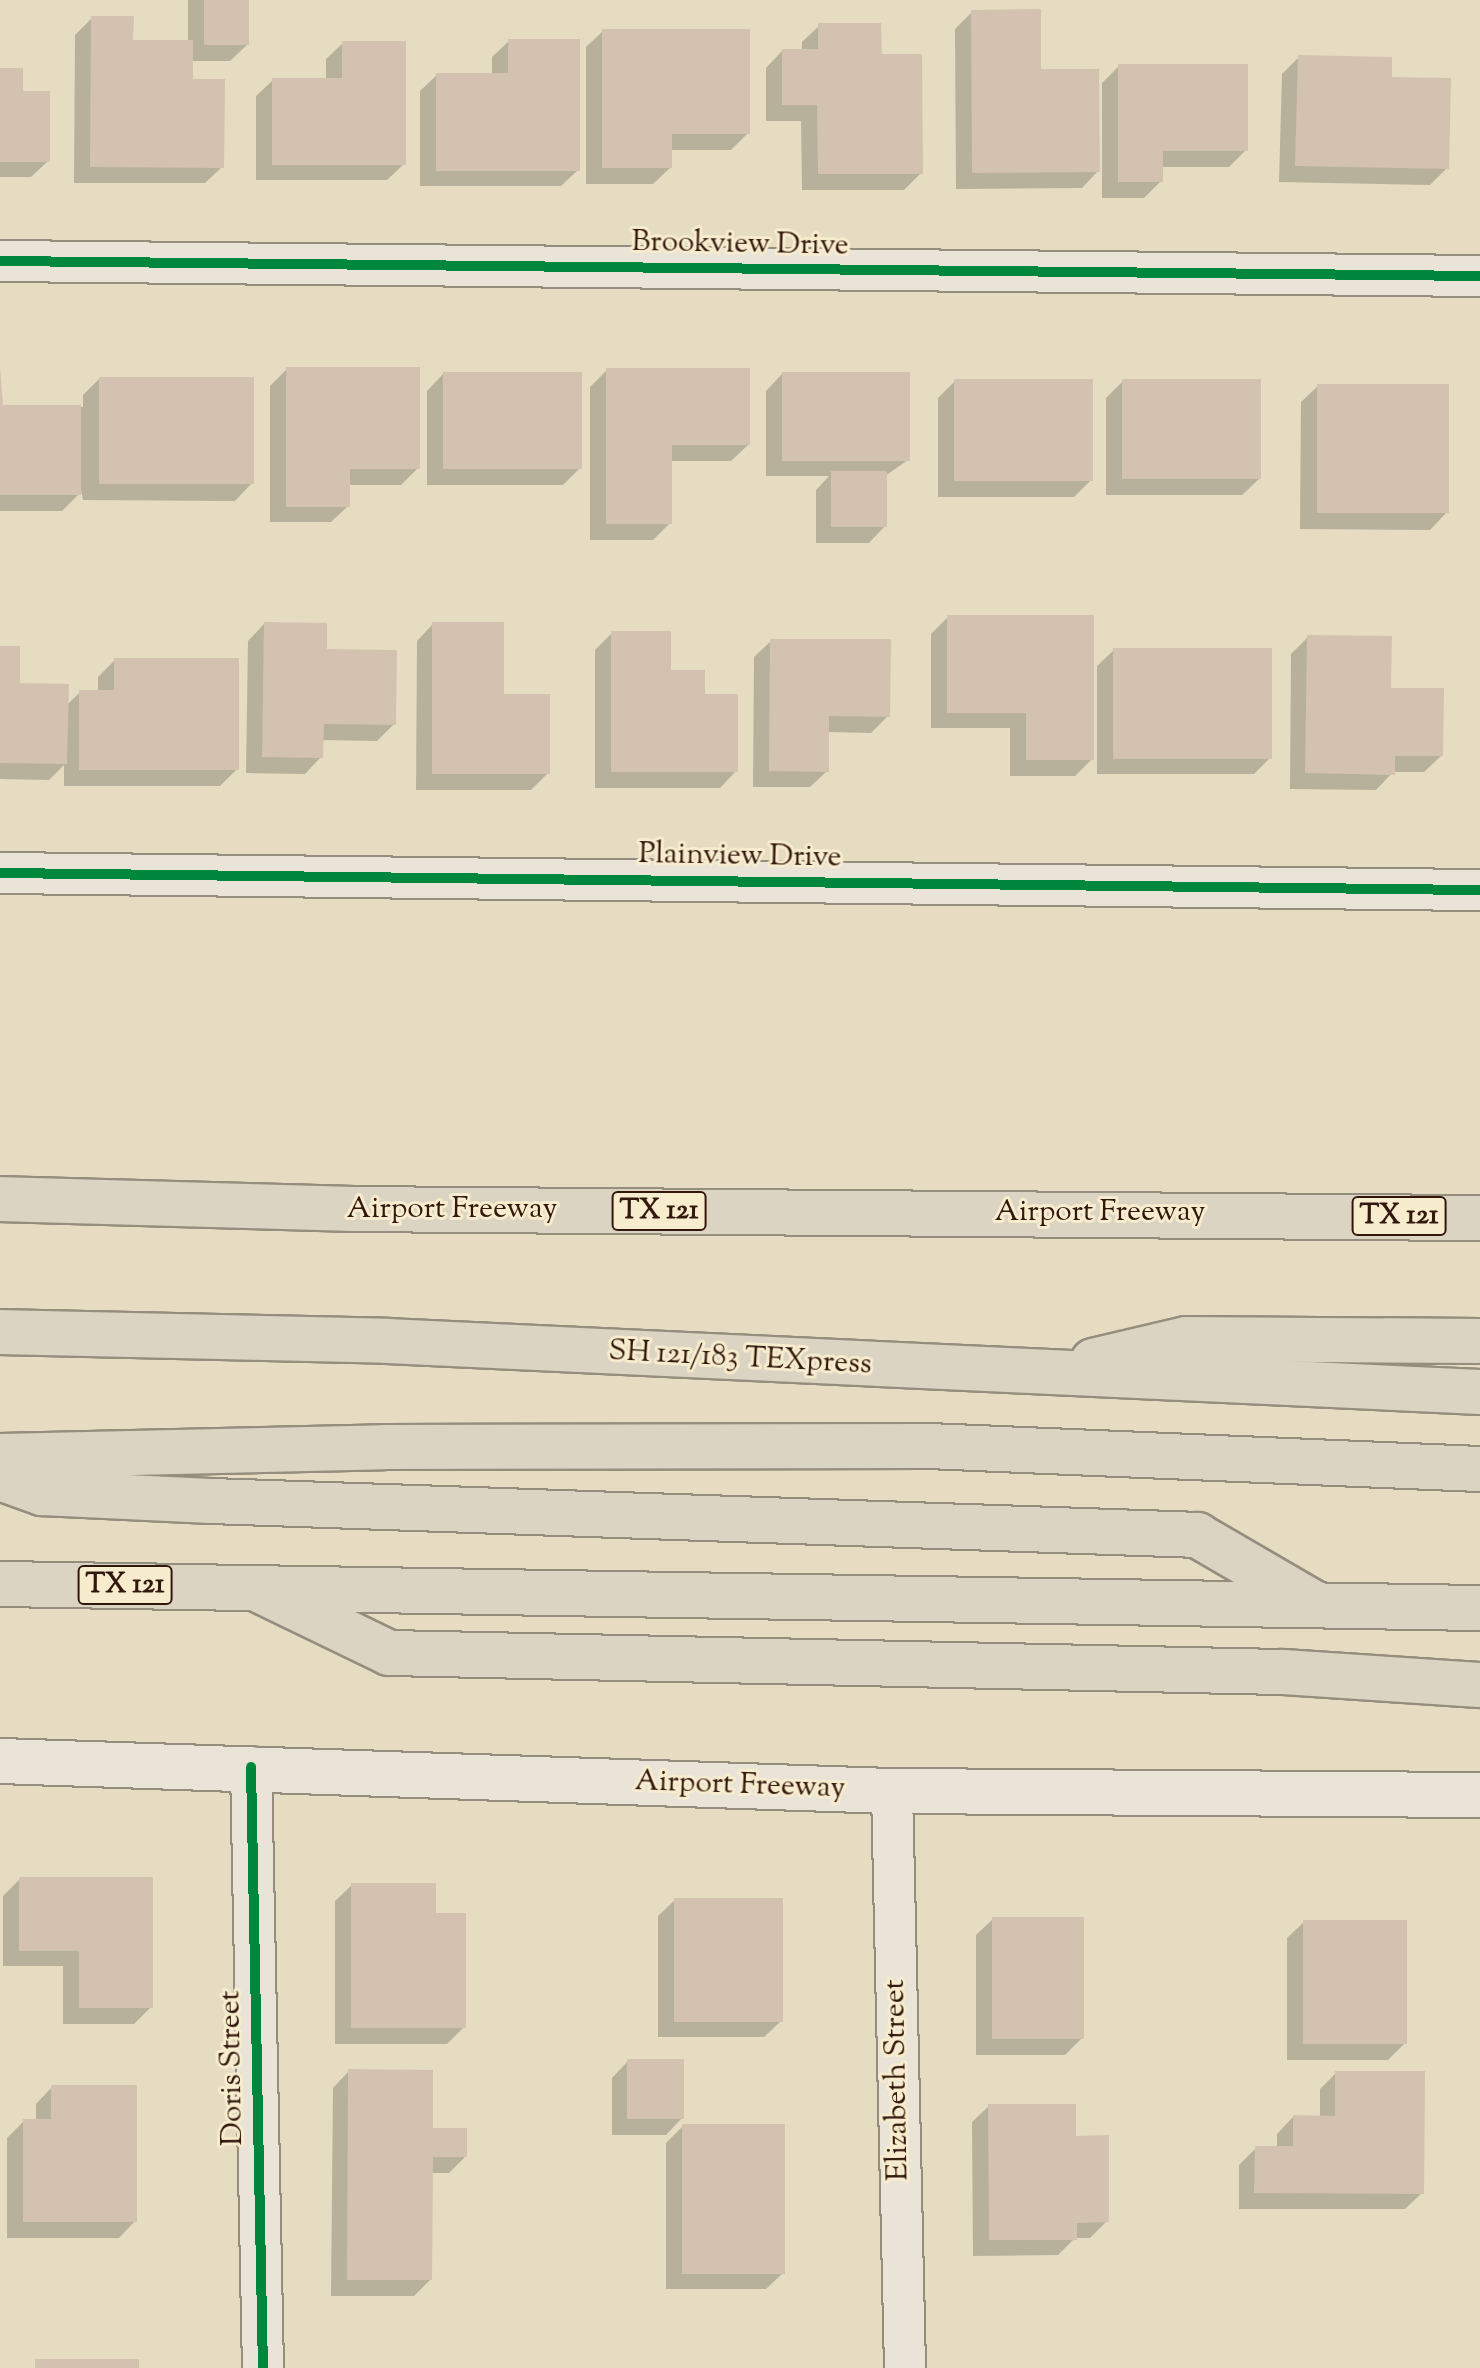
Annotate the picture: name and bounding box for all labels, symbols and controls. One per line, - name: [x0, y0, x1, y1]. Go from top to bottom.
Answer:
- street label: Brookview Drive: [631, 225, 849, 265]
- street label: Plainview Drive: [638, 837, 842, 877]
- road number: TX 121: [611, 1187, 707, 1235]
- street label: Airport Freeway: [347, 1192, 557, 1228]
- road number: TX 121: [1351, 1192, 1447, 1240]
- street label: Airport Freeway: [995, 1195, 1205, 1231]
- street label: SH 121/183 TEXpress: [608, 1334, 872, 1384]
- road number: TX 121: [77, 1561, 173, 1609]
- street label: Airport Freeway: [634, 1764, 846, 1808]
- street label: Elizabeth Street: [878, 1979, 918, 2181]
- street label: Doris Street: [214, 1990, 252, 2146]

